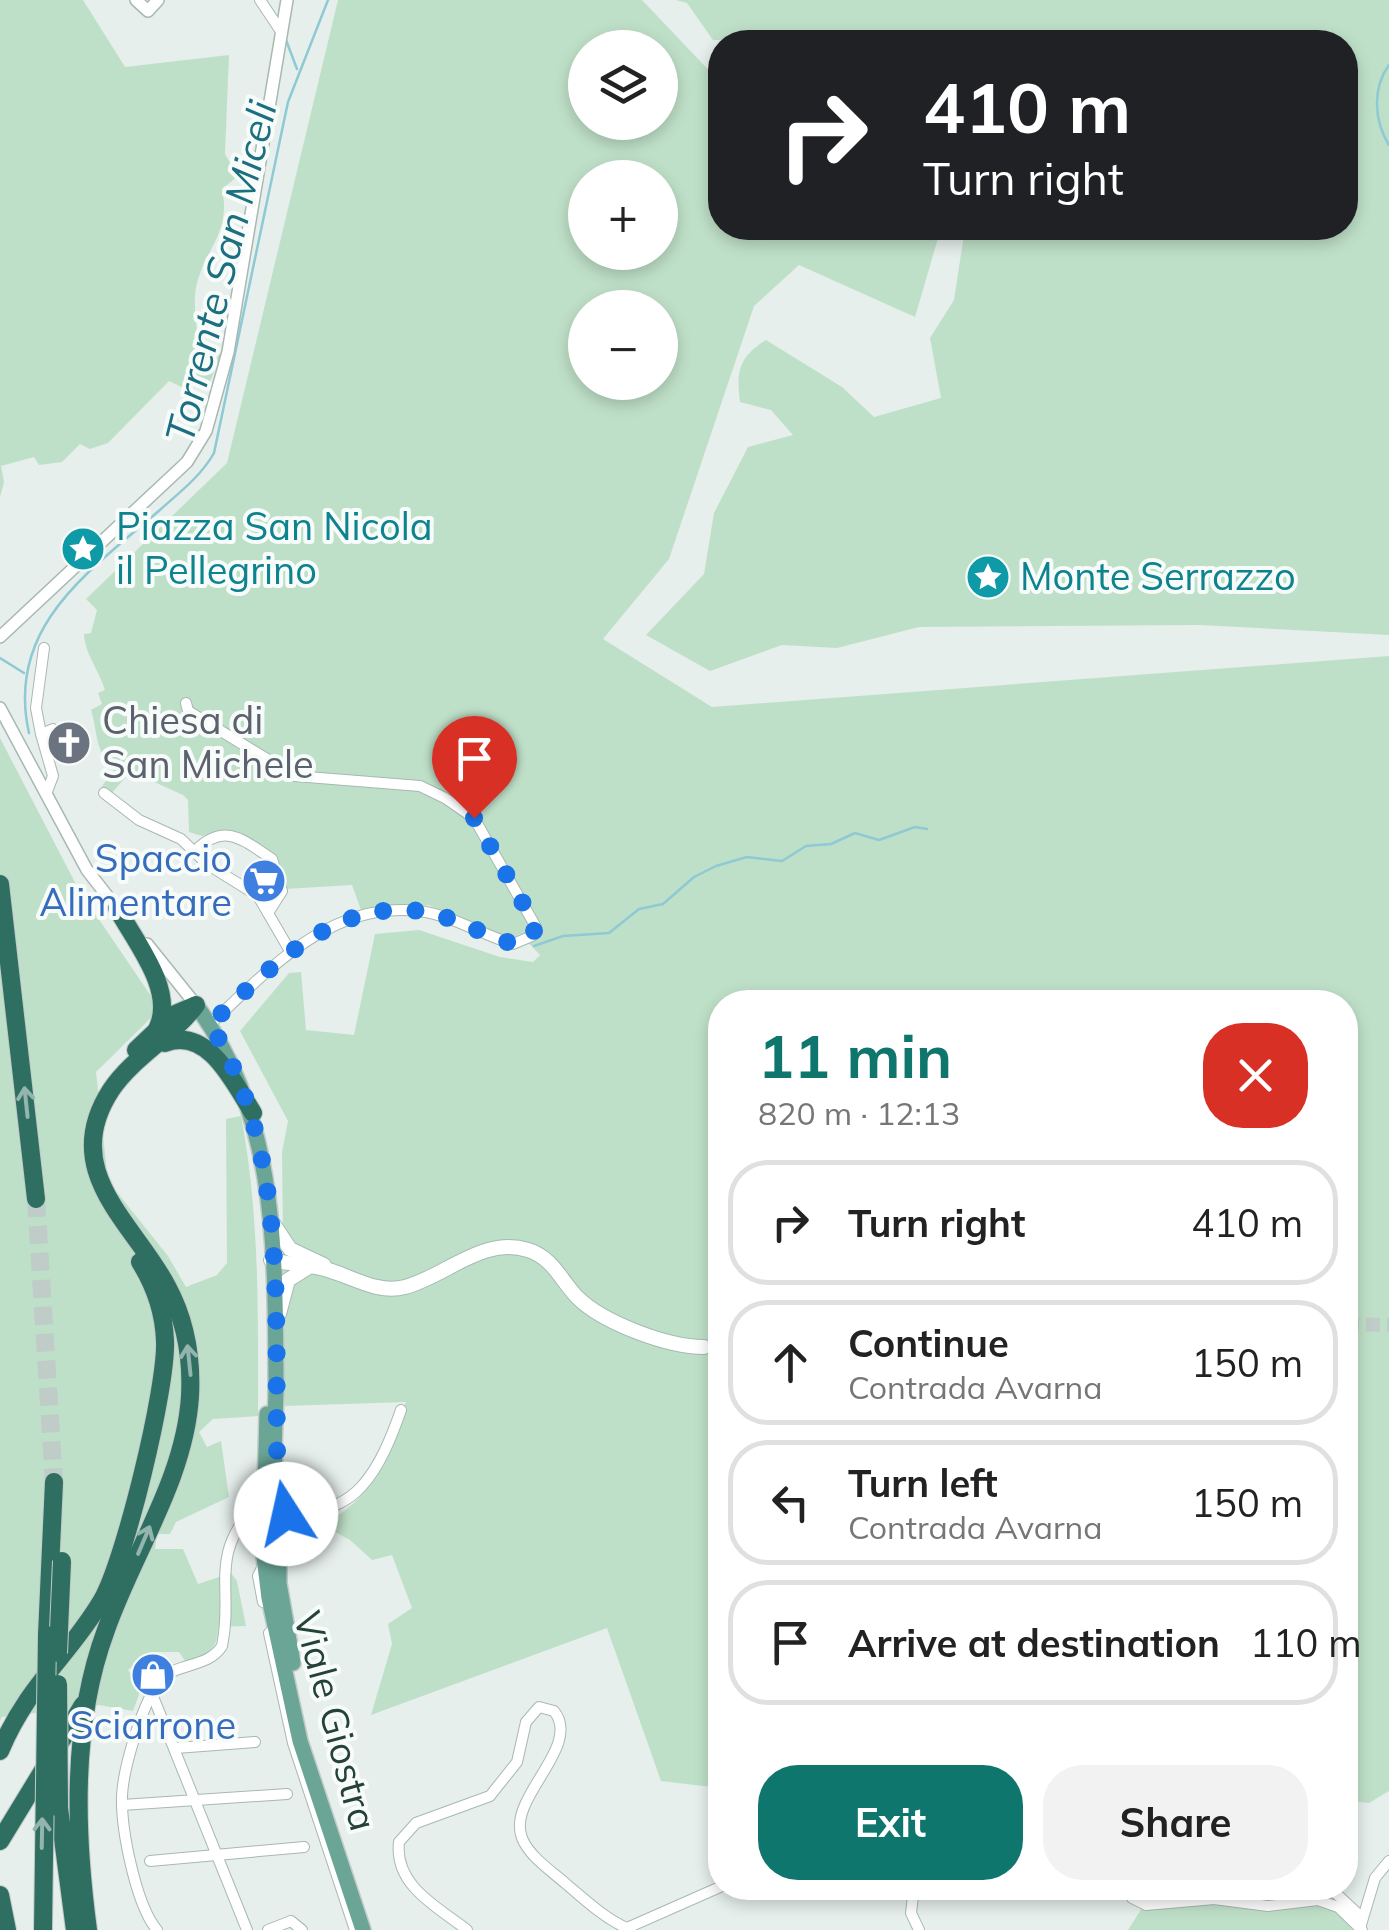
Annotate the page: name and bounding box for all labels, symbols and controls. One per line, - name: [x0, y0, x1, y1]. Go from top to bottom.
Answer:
- map controls: [568, 30, 678, 400]
- button: layers: [568, 30, 678, 140]
- text: 410 m: [923, 63, 1131, 151]
- icon: right: [758, 70, 888, 200]
- water label: Torrente San Miceli: [153, 95, 287, 448]
- text: Turn right: [923, 150, 1124, 206]
- button: +: [568, 160, 678, 270]
- button: −: [568, 290, 678, 400]
- place label: Piazza San Nicola il Pellegrino: [116, 502, 433, 594]
- place icon: Piazza San Nicola il Pellegrino: [60, 526, 106, 572]
- place label: Monte Serrazzo: [1020, 552, 1296, 600]
- place icon: Monte Serrazzo: [965, 554, 1011, 600]
- place label: Chiesa di San Michele: [102, 696, 314, 788]
- pin: [432, 716, 517, 819]
- church icon: Chiesa di San Michele: [46, 720, 92, 766]
- icon: arrive: [447, 731, 502, 786]
- place label: Spaccio Alimentare: [39, 834, 232, 926]
- supermarket icon: Spaccio Alimentare: [241, 858, 287, 904]
- text: 11 min: [758, 1018, 952, 1093]
- button: close: [1203, 1023, 1308, 1128]
- one-way arrow: [16, 1087, 35, 1119]
- text: 820 m · 12:13: [758, 1093, 960, 1133]
- icon: right: [763, 1195, 818, 1250]
- text: Turn right: [848, 1199, 1025, 1247]
- text: 410 m: [1191, 1199, 1303, 1247]
- text: Continue: [848, 1319, 1009, 1367]
- icon: ahead: [763, 1335, 818, 1390]
- text: 150 m: [1191, 1339, 1303, 1387]
- one-way arrow: [179, 1344, 198, 1376]
- text: Contrada Avarna: [848, 1367, 1103, 1407]
- text: Turn left: [848, 1459, 998, 1507]
- position arrow: [234, 1462, 338, 1566]
- icon: left: [763, 1475, 818, 1530]
- text: 150 m: [1191, 1479, 1303, 1527]
- text: Contrada Avarna: [848, 1507, 1103, 1547]
- one-way arrow: [136, 1525, 154, 1555]
- street label: Viale Giostra: [284, 1606, 388, 1836]
- icon: arrive: [763, 1615, 818, 1670]
- text: Arrive at destination: [848, 1619, 1220, 1667]
- text: 110 m: [1250, 1619, 1362, 1667]
- shop icon: Sciarrone: [130, 1652, 176, 1698]
- place label: Sciarrone: [70, 1701, 236, 1749]
- button: Exit: [758, 1765, 1023, 1880]
- button: Share: [1043, 1765, 1308, 1880]
- one-way arrow: [33, 1817, 52, 1849]

